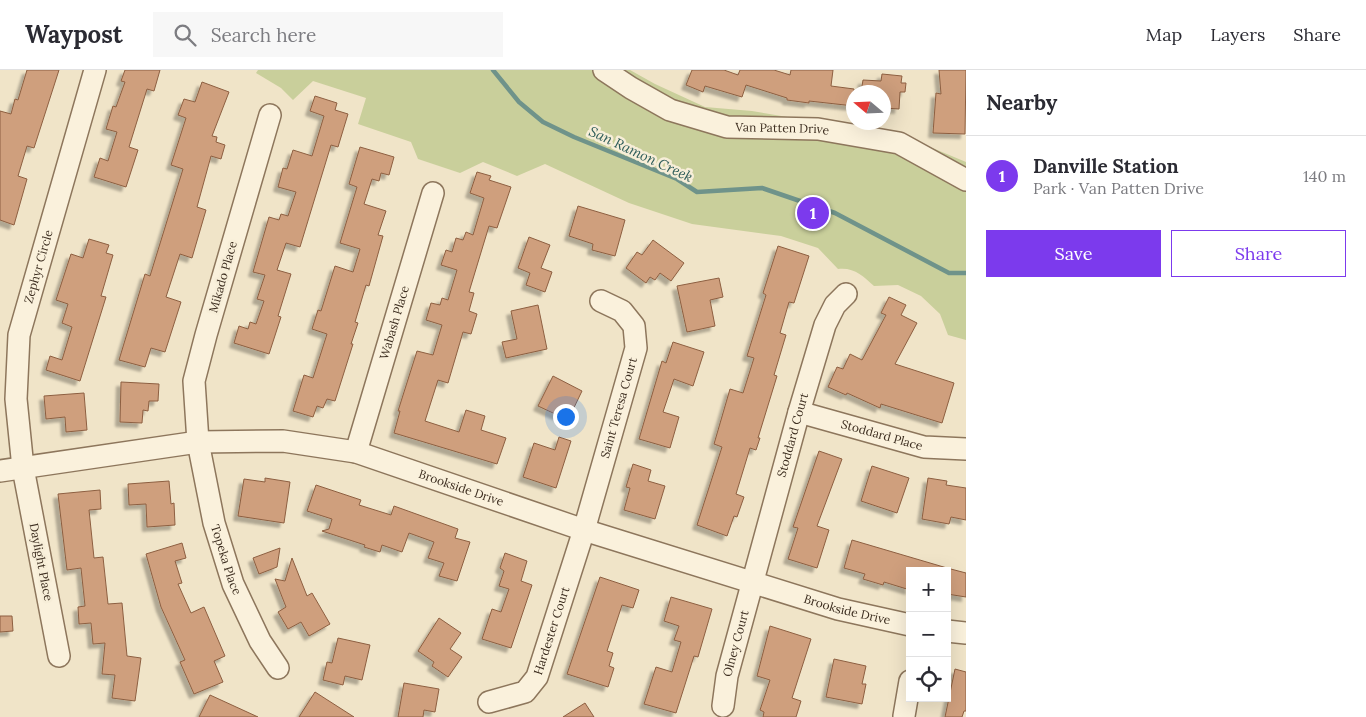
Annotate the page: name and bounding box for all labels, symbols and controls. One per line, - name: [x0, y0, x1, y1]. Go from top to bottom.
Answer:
- search box: [153, 12, 503, 57]
- text: Waypost: [25, 19, 123, 50]
- icon: search: [171, 21, 199, 49]
- text: Search here: [211, 23, 316, 47]
- text: Map: [1146, 23, 1182, 46]
- text: Layers: [1210, 23, 1265, 46]
- text: Share: [1293, 23, 1341, 46]
- north arrow: [846, 85, 891, 130]
- text: Nearby: [986, 89, 1057, 116]
- street label: Van Patten Drive: [734, 119, 831, 138]
- water label: San Ramon Creek: [586, 122, 696, 186]
- text: Danville Station: [1033, 154, 1179, 178]
- text: 1: [999, 166, 1005, 186]
- text: 140 m: [1303, 166, 1346, 186]
- text: Park · Van Patten Drive: [1033, 178, 1204, 198]
- pin: 1: [797, 194, 829, 232]
- street label: Zephyr Circle: [20, 227, 56, 305]
- button: Save: [986, 230, 1161, 277]
- button: Share: [1171, 230, 1346, 277]
- street label: Mikado Place: [205, 239, 240, 314]
- street label: Wabash Place: [376, 283, 412, 361]
- street label: Saint Teresa Court: [597, 355, 640, 460]
- street label: Stoddard Court: [774, 391, 811, 479]
- your location: [553, 404, 579, 430]
- street label: Stoddard Place: [839, 416, 925, 453]
- street label: Brookside Drive: [417, 466, 506, 509]
- street label: Daylight Place: [27, 522, 56, 603]
- street label: Topeka Place: [208, 523, 245, 598]
- map controls: [906, 567, 951, 702]
- button: +: [906, 567, 951, 612]
- street label: Hardester Court: [530, 584, 573, 677]
- street label: Brookside Drive: [802, 591, 892, 628]
- street label: Olney Court: [719, 608, 752, 678]
- button: −: [906, 612, 951, 657]
- button: locate: [906, 657, 951, 702]

